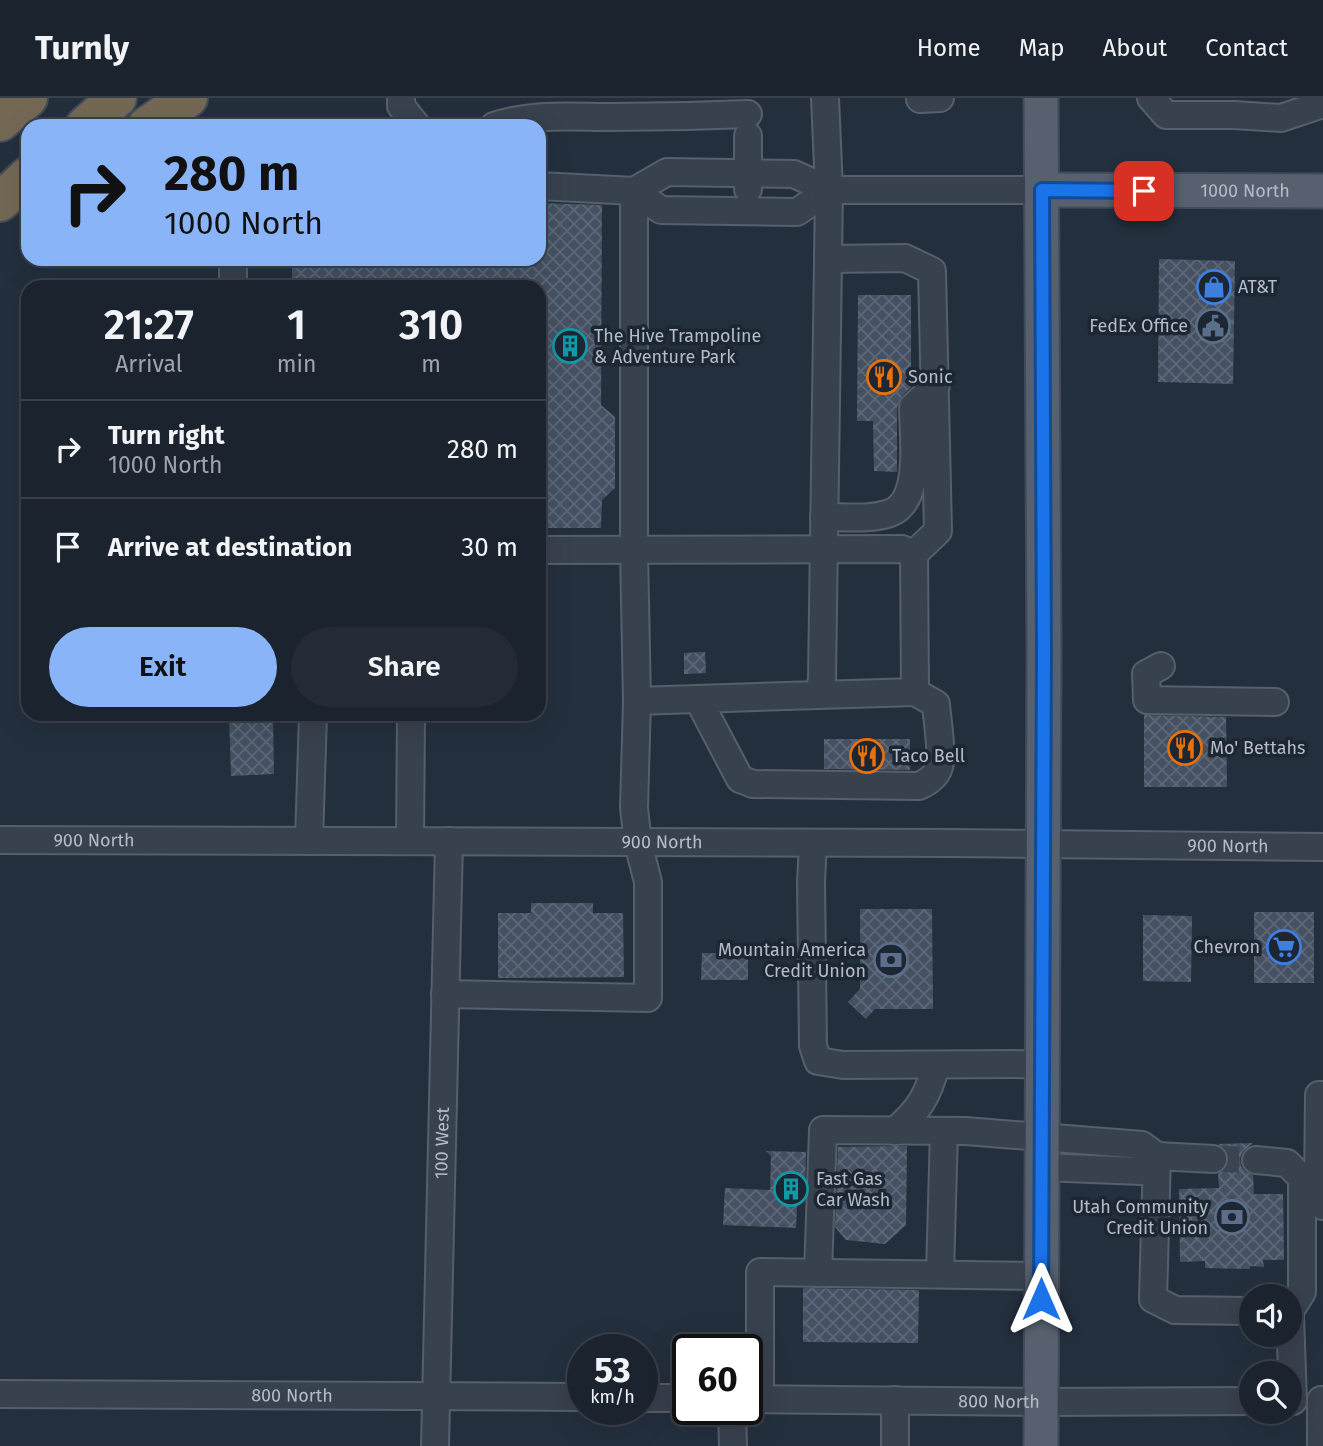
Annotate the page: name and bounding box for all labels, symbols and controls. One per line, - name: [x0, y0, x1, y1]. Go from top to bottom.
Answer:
- text: Turnly: [35, 28, 129, 68]
- text: Home: [917, 34, 981, 62]
- text: Map: [1019, 34, 1065, 62]
- text: About: [1103, 34, 1167, 62]
- text: Contact: [1205, 34, 1288, 62]
- text: 280 m: [164, 144, 300, 203]
- icon: right: [49, 147, 140, 238]
- pin: [1114, 161, 1174, 221]
- icon: arrive: [1125, 172, 1163, 210]
- street label: 1000 North: [1200, 180, 1290, 202]
- text: 1000 North: [164, 204, 323, 242]
- shop icon: AT&T: [1195, 268, 1233, 306]
- place label: AT&T: [1238, 276, 1278, 298]
- text: 21:27: [104, 300, 194, 350]
- text: 1: [287, 300, 306, 350]
- text: 310: [399, 300, 463, 350]
- public building icon: FedEx Office: [1194, 307, 1232, 345]
- place label: FedEx Office: [1089, 315, 1188, 337]
- place label: The Hive Trampoline & Adventure Park: [594, 325, 761, 368]
- building icon: The Hive Trampoline & Adventure Park: [551, 327, 589, 365]
- text: Arrival: [115, 350, 183, 378]
- text: min: [277, 350, 316, 378]
- text: m: [421, 350, 441, 378]
- restaurant icon: Sonic: [865, 358, 903, 396]
- place label: Sonic: [908, 366, 953, 388]
- text: Turn right: [108, 420, 225, 451]
- icon: right: [49, 430, 87, 468]
- text: 280 m: [447, 434, 518, 465]
- text: 1000 North: [108, 451, 222, 479]
- icon: arrive: [49, 528, 87, 566]
- text: Arrive at destination: [108, 532, 352, 563]
- text: 30 m: [461, 532, 518, 563]
- button: Exit: [49, 627, 277, 707]
- button: Share: [291, 627, 518, 707]
- restaurant icon: Mo' Bettahs: [1166, 729, 1204, 767]
- restaurant icon: Taco Bell: [848, 737, 886, 775]
- place label: Mo' Bettahs: [1210, 737, 1305, 759]
- place label: Taco Bell: [892, 745, 965, 767]
- street label: 900 North: [53, 829, 135, 851]
- street label: 900 North: [621, 831, 703, 853]
- street label: 900 North: [1187, 835, 1269, 857]
- supermarket icon: Chevron: [1265, 928, 1303, 966]
- place label: Chevron: [1193, 936, 1260, 958]
- place label: Mountain America Credit Union: [718, 939, 866, 982]
- bank icon: Mountain America Credit Union: [872, 941, 910, 979]
- street label: 100 West: [430, 1106, 454, 1179]
- place label: Fast Gas Car Wash: [816, 1168, 890, 1211]
- building icon: Fast Gas Car Wash: [772, 1170, 810, 1208]
- place label: Utah Community Credit Union: [1072, 1196, 1208, 1239]
- bank icon: Utah Community Credit Union: [1213, 1198, 1251, 1236]
- position arrow: [1004, 1262, 1078, 1336]
- map controls: [1239, 1284, 1302, 1424]
- button: sound: [1239, 1284, 1302, 1347]
- speed limit sign: 60: [672, 1334, 763, 1425]
- text: 53: [594, 1349, 631, 1391]
- button: search: [1239, 1361, 1302, 1424]
- street label: 800 North: [251, 1384, 333, 1407]
- text: km/h: [590, 1386, 635, 1408]
- street label: 800 North: [958, 1390, 1040, 1413]

